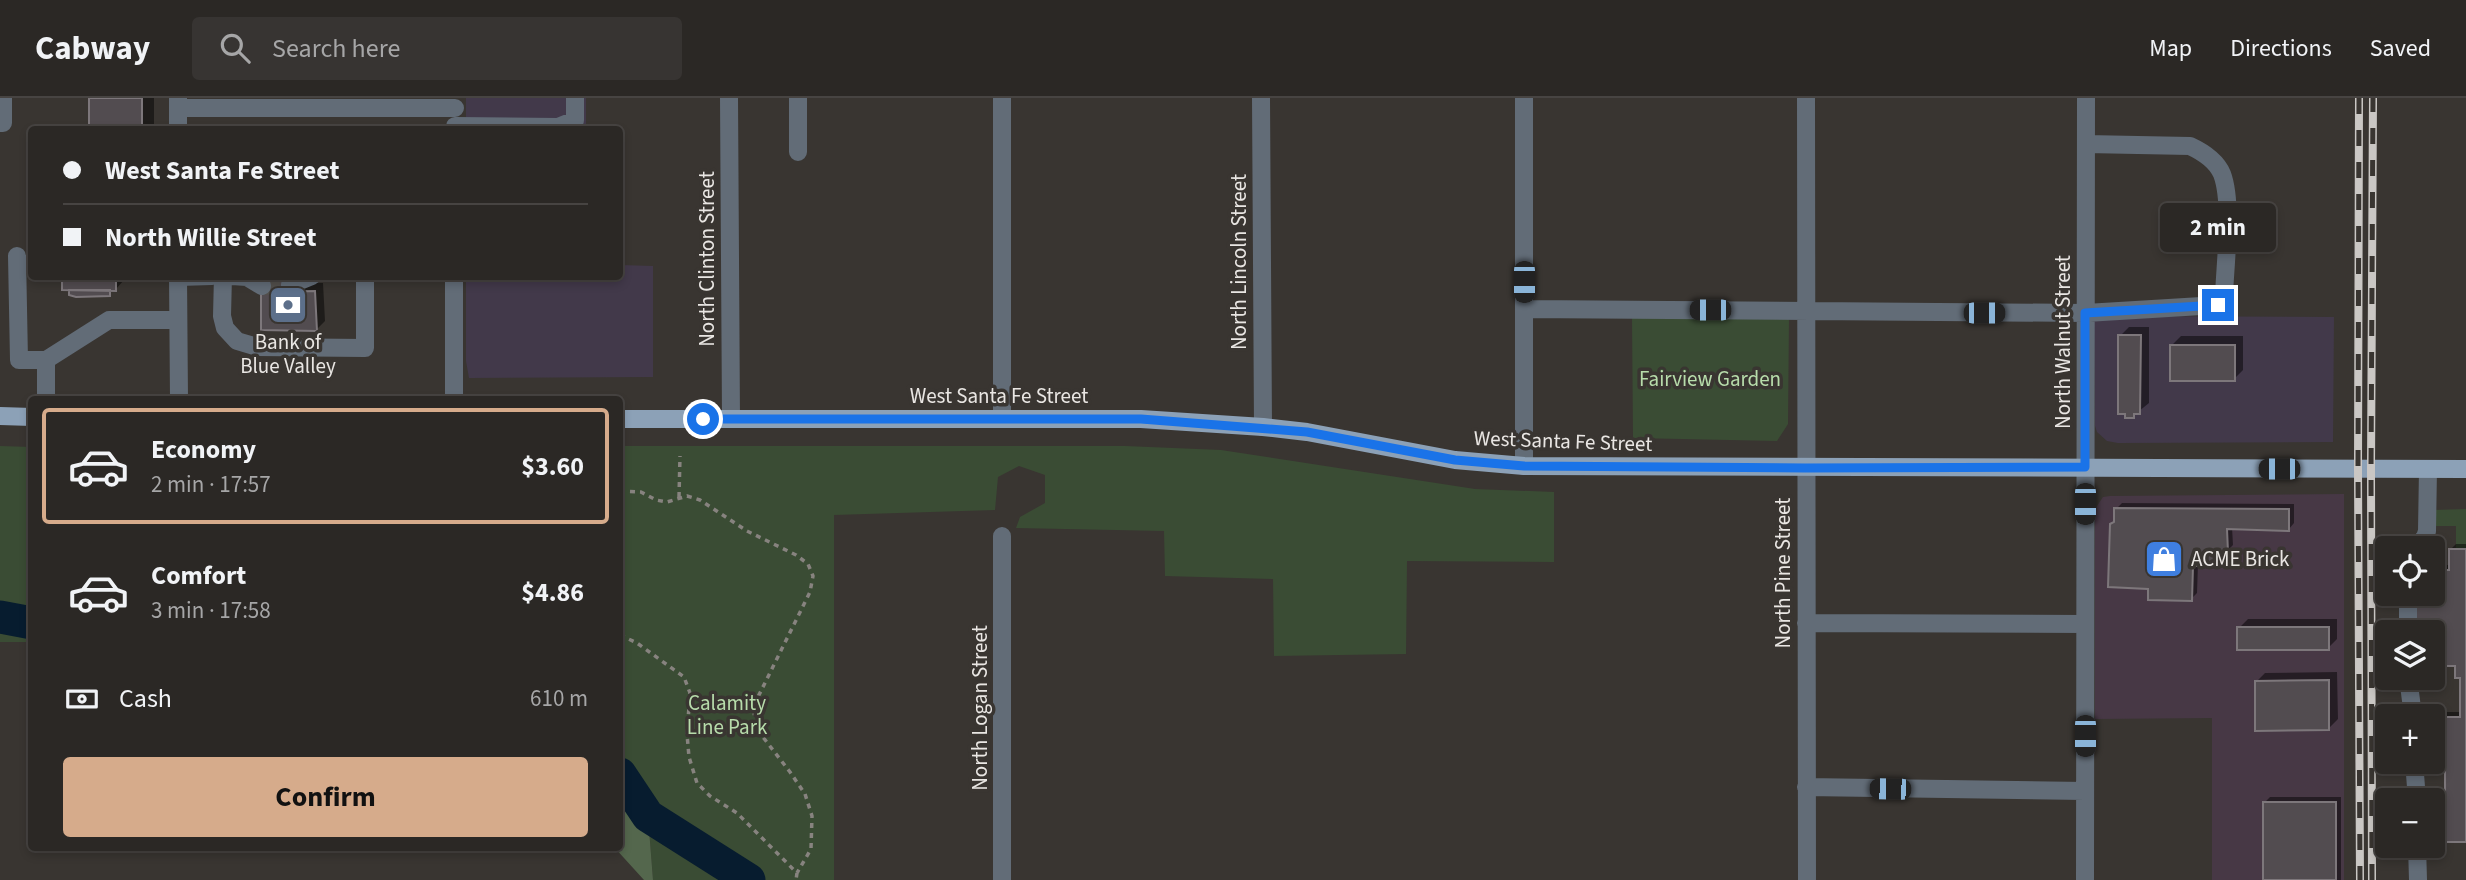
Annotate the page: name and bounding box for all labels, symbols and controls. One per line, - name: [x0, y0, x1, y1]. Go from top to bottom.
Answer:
- search box: [192, 17, 682, 80]
- text: Cabway: [35, 25, 150, 72]
- icon: search: [216, 29, 254, 67]
- text: Search here: [272, 30, 400, 67]
- text: Map: [2149, 31, 2192, 66]
- text: Directions: [2230, 31, 2332, 66]
- text: Saved: [2370, 31, 2431, 66]
- text: West Santa Fe Street: [105, 152, 339, 189]
- street label: North Clinton Street: [692, 171, 722, 347]
- street label: North Lincoln Street: [1224, 174, 1254, 350]
- callout: 2 min: [2160, 204, 2276, 252]
- text: 2 min: [2190, 211, 2246, 244]
- text: North Willie Street: [105, 219, 317, 256]
- street label: North Walnut Street: [2048, 255, 2078, 429]
- car: [1514, 261, 1535, 303]
- bank icon: Bank of Blue Valley: [267, 284, 309, 326]
- route end: [2202, 289, 2234, 321]
- car: [1690, 300, 1732, 321]
- car: [1964, 303, 2006, 324]
- place label: Bank of Blue Valley: [240, 327, 336, 381]
- park label: Fairview Garden: [1639, 364, 1781, 394]
- street label: West Santa Fe Street: [910, 381, 1088, 411]
- route start: [687, 403, 719, 435]
- street label: West Santa Fe Street: [1473, 423, 1653, 459]
- text: Economy: [151, 431, 256, 468]
- icon: car: [67, 435, 130, 498]
- text: $3.60: [521, 448, 584, 485]
- car: [2259, 459, 2301, 480]
- text: 2 min · 17:57: [151, 468, 271, 501]
- car: [2075, 483, 2096, 525]
- street label: North Pine Street: [1768, 498, 1798, 648]
- map controls: [2375, 536, 2445, 858]
- button: locate: [2375, 536, 2445, 606]
- shop icon: ACME Brick: [2143, 538, 2185, 580]
- place label: ACME Brick: [2191, 544, 2290, 574]
- text: Comfort: [151, 557, 246, 594]
- icon: car: [67, 561, 130, 624]
- text: $4.86: [521, 574, 584, 611]
- text: 3 min · 17:58: [151, 594, 271, 627]
- button: layers: [2375, 620, 2445, 690]
- street label: North Logan Street: [965, 625, 995, 791]
- icon: cash: [63, 680, 101, 718]
- text: Cash: [119, 680, 172, 717]
- text: 610 m: [530, 682, 588, 715]
- park label: Calamity Line Park: [687, 688, 768, 742]
- button: +: [2375, 704, 2445, 774]
- car: [2075, 715, 2096, 757]
- button: Confirm: [63, 757, 588, 837]
- car: [1869, 778, 1912, 800]
- button: −: [2375, 788, 2445, 858]

